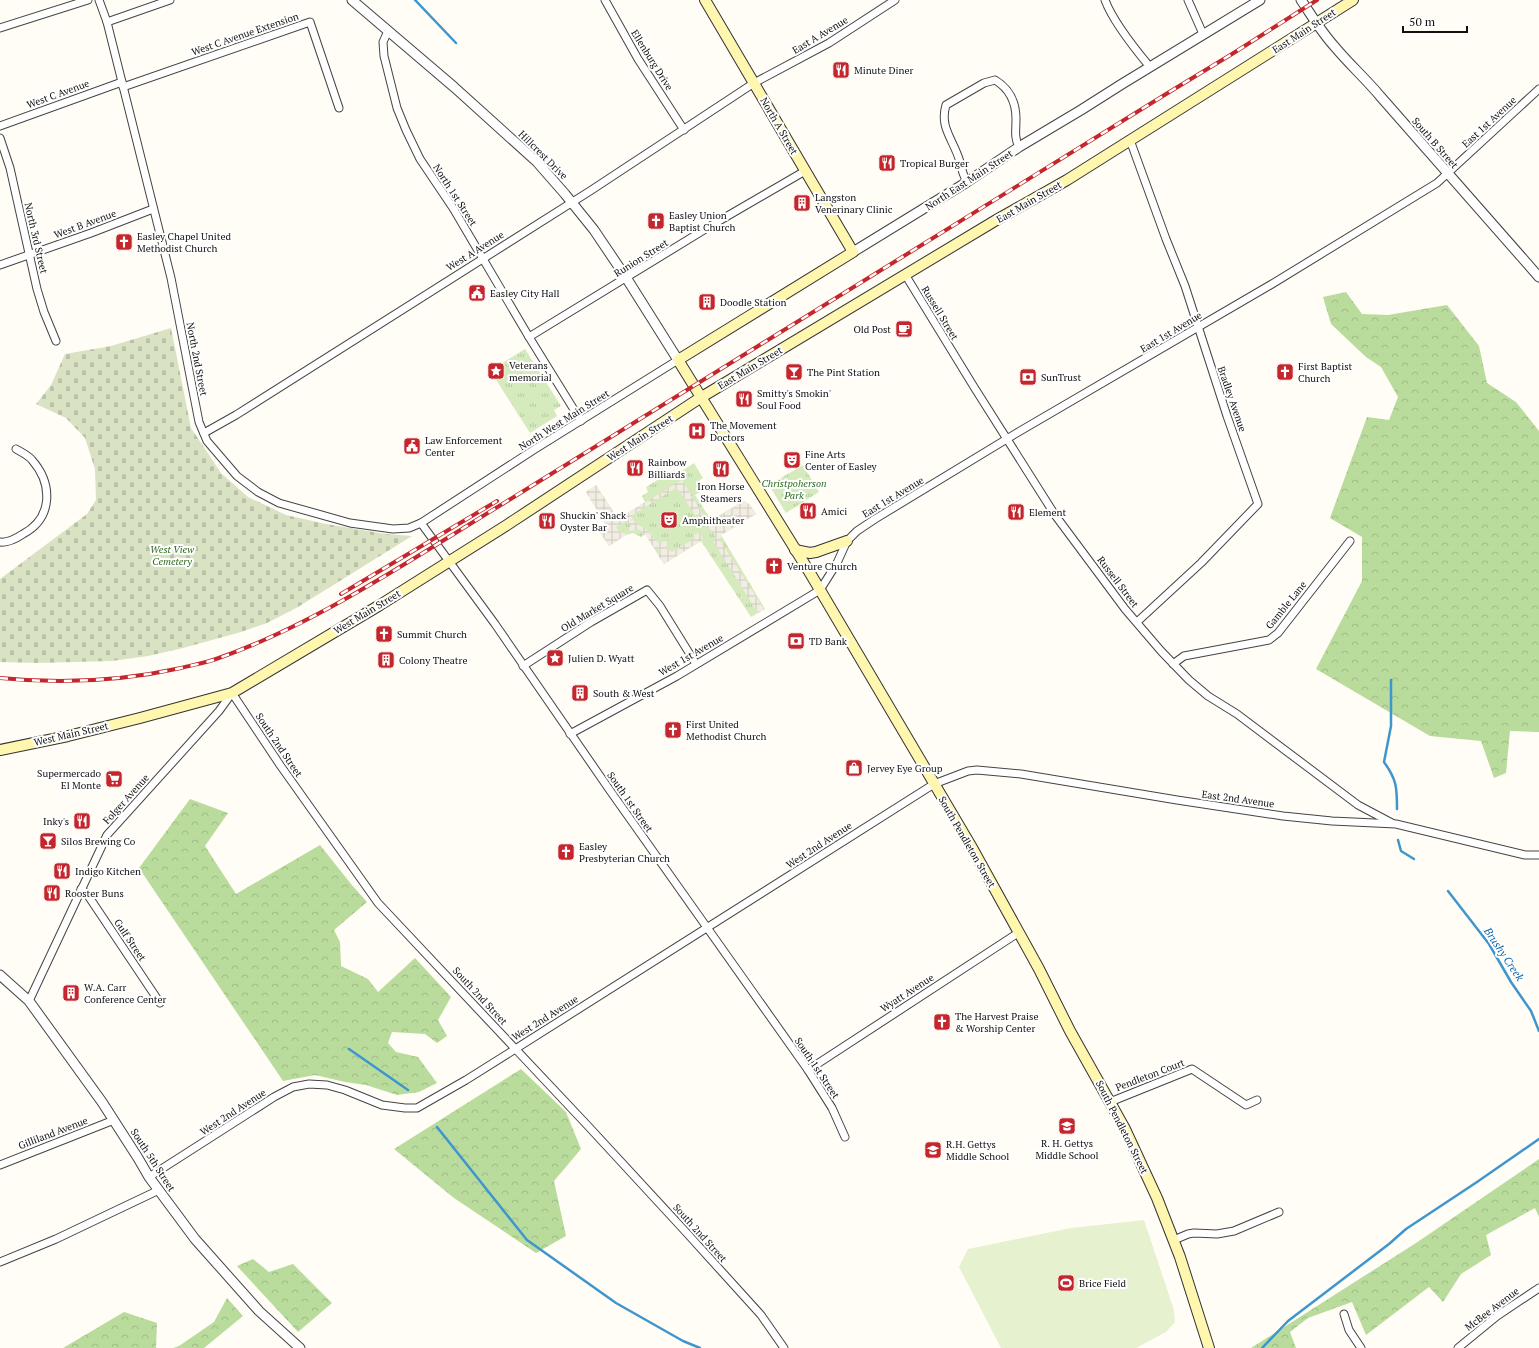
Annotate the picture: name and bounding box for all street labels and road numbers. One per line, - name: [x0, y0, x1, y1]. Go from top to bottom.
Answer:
- street label: East Main Street: [1270, 5, 1338, 56]
- street label: West C Avenue Extension: [190, 10, 300, 58]
- street label: East A Avenue: [790, 13, 850, 57]
- street label: Ellenburg Drive: [628, 27, 676, 93]
- street label: West C Avenue: [25, 77, 91, 111]
- street label: East 1st Avenue: [1459, 93, 1519, 151]
- street label: North A Street: [757, 95, 801, 157]
- street label: South B Street: [1409, 115, 1461, 172]
- street label: Hillcrest Drive: [516, 128, 570, 182]
- street label: North East Main Street: [923, 147, 1015, 213]
- street label: North 1st Street: [430, 162, 480, 229]
- street label: East Main Street: [994, 178, 1064, 226]
- street label: North 3rd Street: [22, 201, 51, 275]
- street label: West B Avenue: [52, 207, 118, 241]
- street label: West A Avenue: [444, 228, 506, 274]
- street label: Runion Street: [611, 236, 671, 280]
- street label: Russell Street: [919, 284, 961, 343]
- street label: East 1st Avenue: [1138, 308, 1204, 356]
- street label: North 2nd Street: [183, 321, 211, 397]
- street label: East Main Street: [715, 343, 785, 392]
- street label: Bradley Avenue: [1215, 365, 1249, 433]
- street label: North West Main Street: [516, 387, 612, 453]
- street label: West Main Street: [605, 412, 676, 464]
- street label: East 1st Avenue: [860, 473, 926, 521]
- street label: Russell Street: [1094, 554, 1142, 610]
- street label: Gamble Lane: [1263, 578, 1309, 632]
- street label: Old Market Square: [558, 581, 636, 635]
- street label: West Main Street: [331, 587, 403, 637]
- street label: West 1st Avenue: [656, 631, 726, 679]
- street label: South 2nd Street: [253, 710, 305, 780]
- street label: West Main Street: [33, 719, 110, 749]
- street label: South 1st Street: [604, 769, 656, 835]
- street label: Folger Avenue: [100, 771, 152, 827]
- street label: East 2nd Avenue: [1201, 787, 1275, 811]
- street label: South Pendleton Street: [936, 794, 999, 890]
- street label: West 2nd Avenue: [784, 819, 854, 871]
- street label: Gulf Street: [111, 916, 149, 964]
- street label: South 2nd Street: [450, 964, 510, 1028]
- street label: Wyatt Avenue: [878, 971, 936, 1015]
- street label: West 2nd Avenue: [509, 992, 581, 1044]
- street label: South 1st Street: [792, 1035, 842, 1101]
- street label: Pendleton Court: [1114, 1056, 1187, 1094]
- street label: South Pendleton Street: [1093, 1078, 1151, 1176]
- street label: West 2nd Avenue: [198, 1086, 268, 1138]
- street label: Gilliland Avenue: [16, 1114, 90, 1152]
- street label: South 5th Street: [128, 1126, 178, 1194]
- street label: South 2nd Street: [670, 1201, 730, 1265]
- street label: McBee Avenue: [1462, 1284, 1522, 1334]

